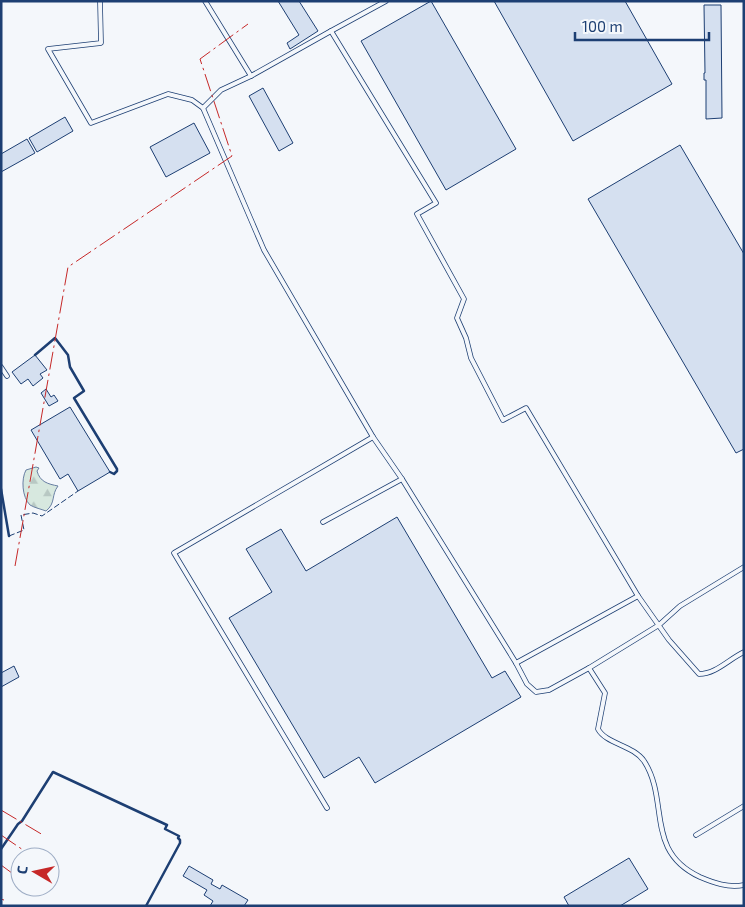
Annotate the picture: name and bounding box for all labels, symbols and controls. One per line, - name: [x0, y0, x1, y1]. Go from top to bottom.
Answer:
- scale bar: [575, 10, 709, 42]
- text: 100 m: [582, 17, 623, 35]
- north arrow: [10, 847, 60, 897]
- text: С: [13, 864, 31, 875]

